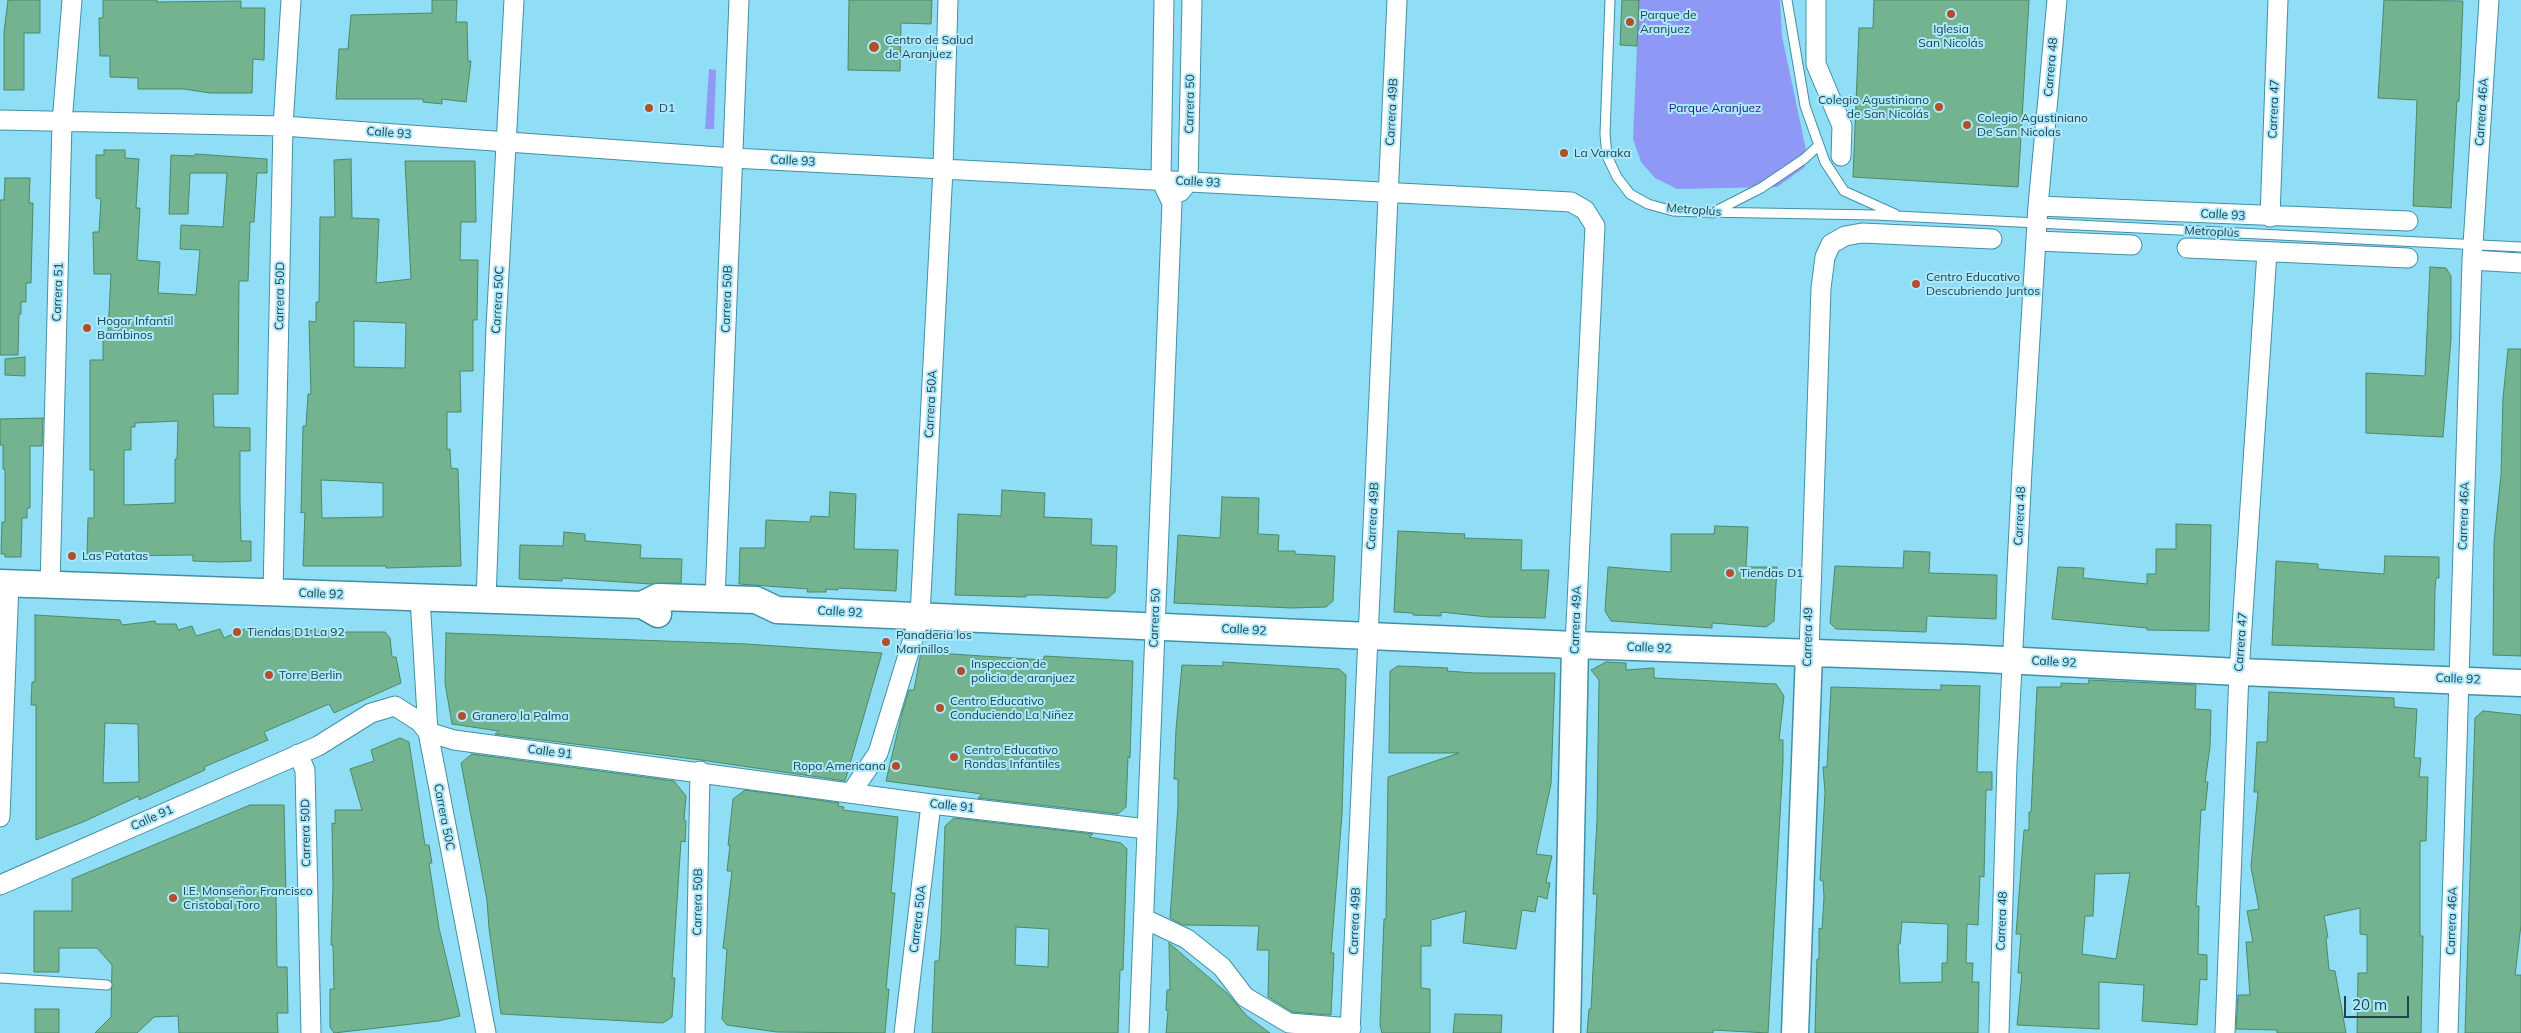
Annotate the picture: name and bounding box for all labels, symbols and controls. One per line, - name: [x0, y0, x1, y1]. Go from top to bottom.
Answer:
- place label: Parque de Aranjuez: [1640, 8, 1697, 36]
- marker: Iglesia San Nicolás: [1945, 8, 1957, 20]
- marker: Parque de Aranjuez: [1624, 16, 1636, 28]
- place label: Iglesia San Nicolás: [1918, 22, 1984, 50]
- place label: Centro de Salud de Aranjuez: [885, 33, 973, 61]
- street label: Carrera 48: [2041, 37, 2061, 97]
- marker: Centro de Salud de Aranjuez: [867, 40, 881, 54]
- street label: Carrera 50: [1182, 74, 1198, 134]
- street label: Carrera 46A: [2472, 77, 2492, 147]
- street label: Carrera 49B: [1383, 78, 1401, 146]
- street label: Carrera 47: [2266, 79, 2282, 139]
- place label: Colegio Agustiniano de San Nicolás: [1818, 93, 1929, 121]
- place label: D1: [659, 101, 675, 115]
- park label: Parque Aranjuez: [1669, 101, 1761, 115]
- marker: Colegio Agustiniano de San Nicolás: [1933, 101, 1945, 113]
- marker: D1: [643, 102, 655, 114]
- place label: Colegio Agustiniano De San Nicolas: [1977, 111, 2088, 139]
- marker: Colegio Agustiniano De San Nicolas: [1961, 119, 1973, 131]
- street label: Calle 93: [366, 124, 412, 142]
- place label: La Varaka: [1574, 146, 1631, 160]
- marker: La Varaka: [1558, 147, 1570, 159]
- street label: Calle 93: [770, 153, 816, 169]
- street label: Calle 93: [1175, 174, 1221, 190]
- street label: Metroplús: [1666, 200, 1722, 220]
- street label: Calle 93: [2200, 207, 2246, 223]
- street label: Metroplús: [2184, 223, 2240, 241]
- street label: Carrera 51: [50, 262, 66, 322]
- street label: Carrera 50D: [272, 262, 288, 330]
- street label: Carrera 50B: [719, 265, 735, 333]
- street label: Carrera 50C: [489, 266, 507, 334]
- place label: Centro Educativo Descubriendo Juntos: [1926, 270, 2040, 298]
- marker: Centro Educativo Descubriendo Juntos: [1910, 278, 1922, 290]
- place label: Hogar Infantil Bambinos: [97, 314, 173, 342]
- marker: Hogar Infantil Bambinos: [81, 322, 93, 334]
- street label: Carrera 50A: [922, 370, 940, 438]
- street label: Carrera 49B: [1364, 482, 1382, 550]
- street label: Carrera 46A: [2456, 482, 2472, 550]
- street label: Carrera 48: [2011, 486, 2029, 546]
- place label: Las Patatas: [82, 549, 148, 563]
- marker: Las Patatas: [66, 550, 78, 562]
- place label: Tiendas D1: [1740, 566, 1803, 580]
- marker: Tiendas D1: [1724, 567, 1736, 579]
- street label: Calle 92: [298, 586, 344, 602]
- street label: Carrera 49A: [1568, 586, 1584, 654]
- street label: Carrera 50: [1147, 588, 1163, 648]
- street label: Calle 92: [817, 604, 863, 620]
- street label: Carrera 49: [1800, 607, 1816, 667]
- street label: Carrera 47: [2232, 612, 2250, 672]
- street label: Calle 92: [1221, 622, 1267, 638]
- place label: Tiendas D1 La 92: [247, 625, 345, 639]
- marker: Tiendas D1 La 92: [231, 626, 243, 638]
- place label: Panaderia los Marinillos: [896, 628, 972, 656]
- marker: Panaderia los Marinillos: [880, 636, 892, 648]
- street label: Calle 92: [1626, 640, 1672, 656]
- street label: Calle 92: [2031, 654, 2077, 670]
- place label: Inspeccion de policia de aranjuez: [971, 657, 1075, 685]
- marker: Inspeccion de policia de aranjuez: [955, 665, 967, 677]
- place label: Torre Berlin: [279, 668, 342, 682]
- marker: Torre Berlin: [263, 669, 275, 681]
- street label: Calle 92: [2435, 671, 2481, 687]
- place label: Centro Educativo Conduciendo La Niñez: [950, 694, 1074, 722]
- marker: Centro Educativo Conduciendo La Niñez: [934, 702, 946, 714]
- place label: Granero la Palma: [472, 709, 569, 723]
- marker: Granero la Palma: [456, 710, 468, 722]
- street label: Calle 91: [527, 742, 573, 762]
- place label: Centro Educativo Rondas Infantiles: [964, 743, 1060, 771]
- marker: Centro Educativo Rondas Infantiles: [948, 751, 960, 763]
- place label: Ropa Americana: [793, 759, 886, 773]
- marker: Ropa Americana: [890, 760, 902, 772]
- street label: Carrera 50C: [430, 782, 458, 852]
- street label: Calle 91: [929, 796, 975, 816]
- street label: Carrera 50D: [298, 799, 314, 867]
- street label: Calle 91: [129, 802, 175, 834]
- street label: Carrera 50B: [690, 868, 706, 936]
- place label: I.E. Monseñor Francisco Cristobal Toro: [183, 884, 312, 912]
- street label: Carrera 50A: [907, 884, 929, 954]
- street label: Carrera 49B: [1347, 887, 1363, 955]
- street label: Carrera 46A: [2444, 887, 2460, 955]
- street label: Carrera 48: [1994, 891, 2010, 951]
- marker: I.E. Monseñor Francisco Cristobal Toro: [167, 892, 179, 904]
- scale bar: [2346, 986, 2411, 1018]
- text: 20 m: [2352, 995, 2387, 1014]

